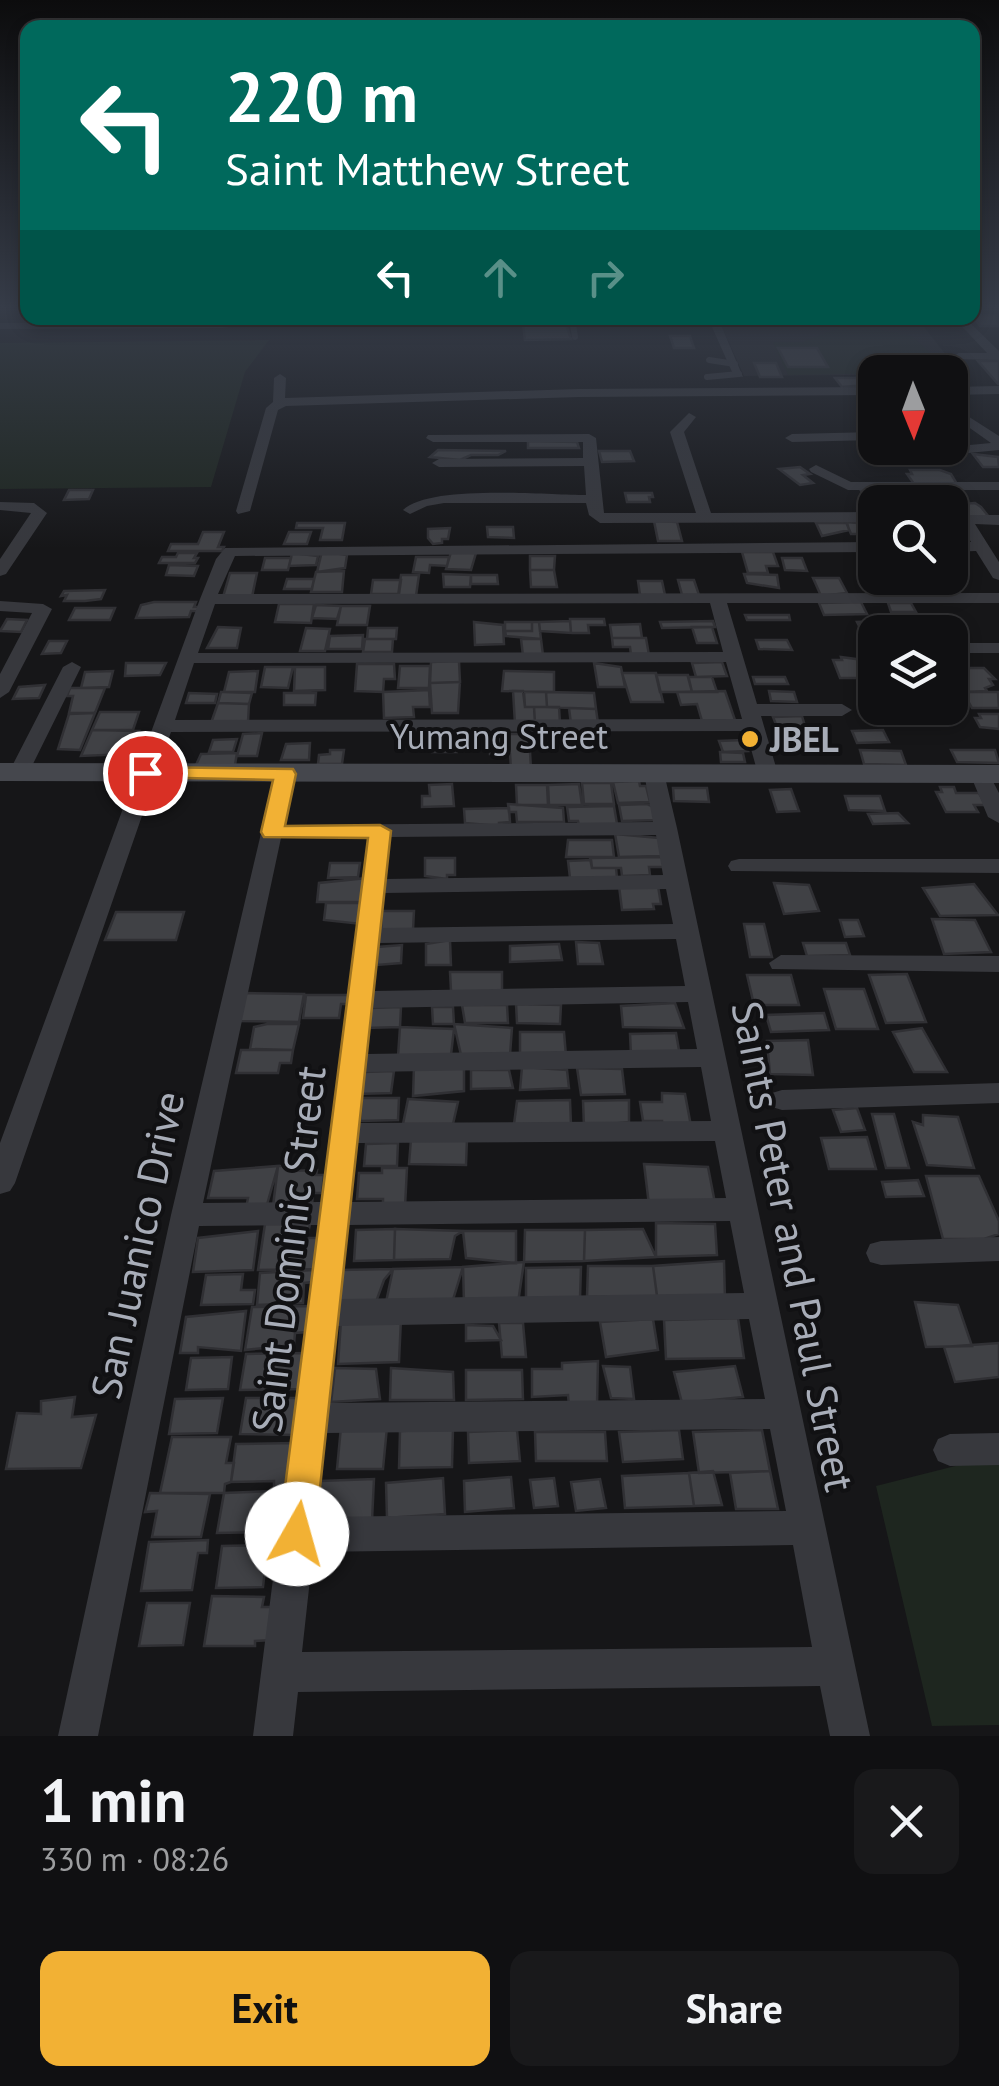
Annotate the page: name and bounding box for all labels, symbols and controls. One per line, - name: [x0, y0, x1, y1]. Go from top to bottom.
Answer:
- text: 220 m: [225, 51, 418, 141]
- icon: left: [60, 60, 190, 190]
- text: Saint Matthew Street: [225, 139, 630, 197]
- icon: left: [368, 250, 423, 305]
- icon: ahead: [473, 250, 528, 305]
- icon: right: [578, 250, 633, 305]
- north arrow: [858, 355, 968, 465]
- map controls: [858, 355, 968, 725]
- button: search: [858, 485, 968, 595]
- button: layers: [858, 615, 968, 725]
- street label: Yumang Street: [390, 713, 608, 759]
- place label: JBEL: [769, 716, 839, 762]
- marker: JBEL: [739, 728, 761, 750]
- pin: [103, 731, 188, 816]
- icon: arrive: [118, 746, 173, 801]
- street label: Saints Peter and Paul Street: [719, 996, 869, 1496]
- street label: Saint Dominic Street: [238, 1063, 338, 1435]
- street label: San Juanico Drive: [78, 1086, 196, 1404]
- position arrow: [245, 1482, 349, 1586]
- text: 1 min: [40, 1761, 186, 1839]
- button: close: [854, 1769, 959, 1874]
- text: 330 m · 08:26: [40, 1838, 229, 1880]
- button: Exit: [40, 1951, 490, 2066]
- button: Share: [510, 1951, 959, 2066]

